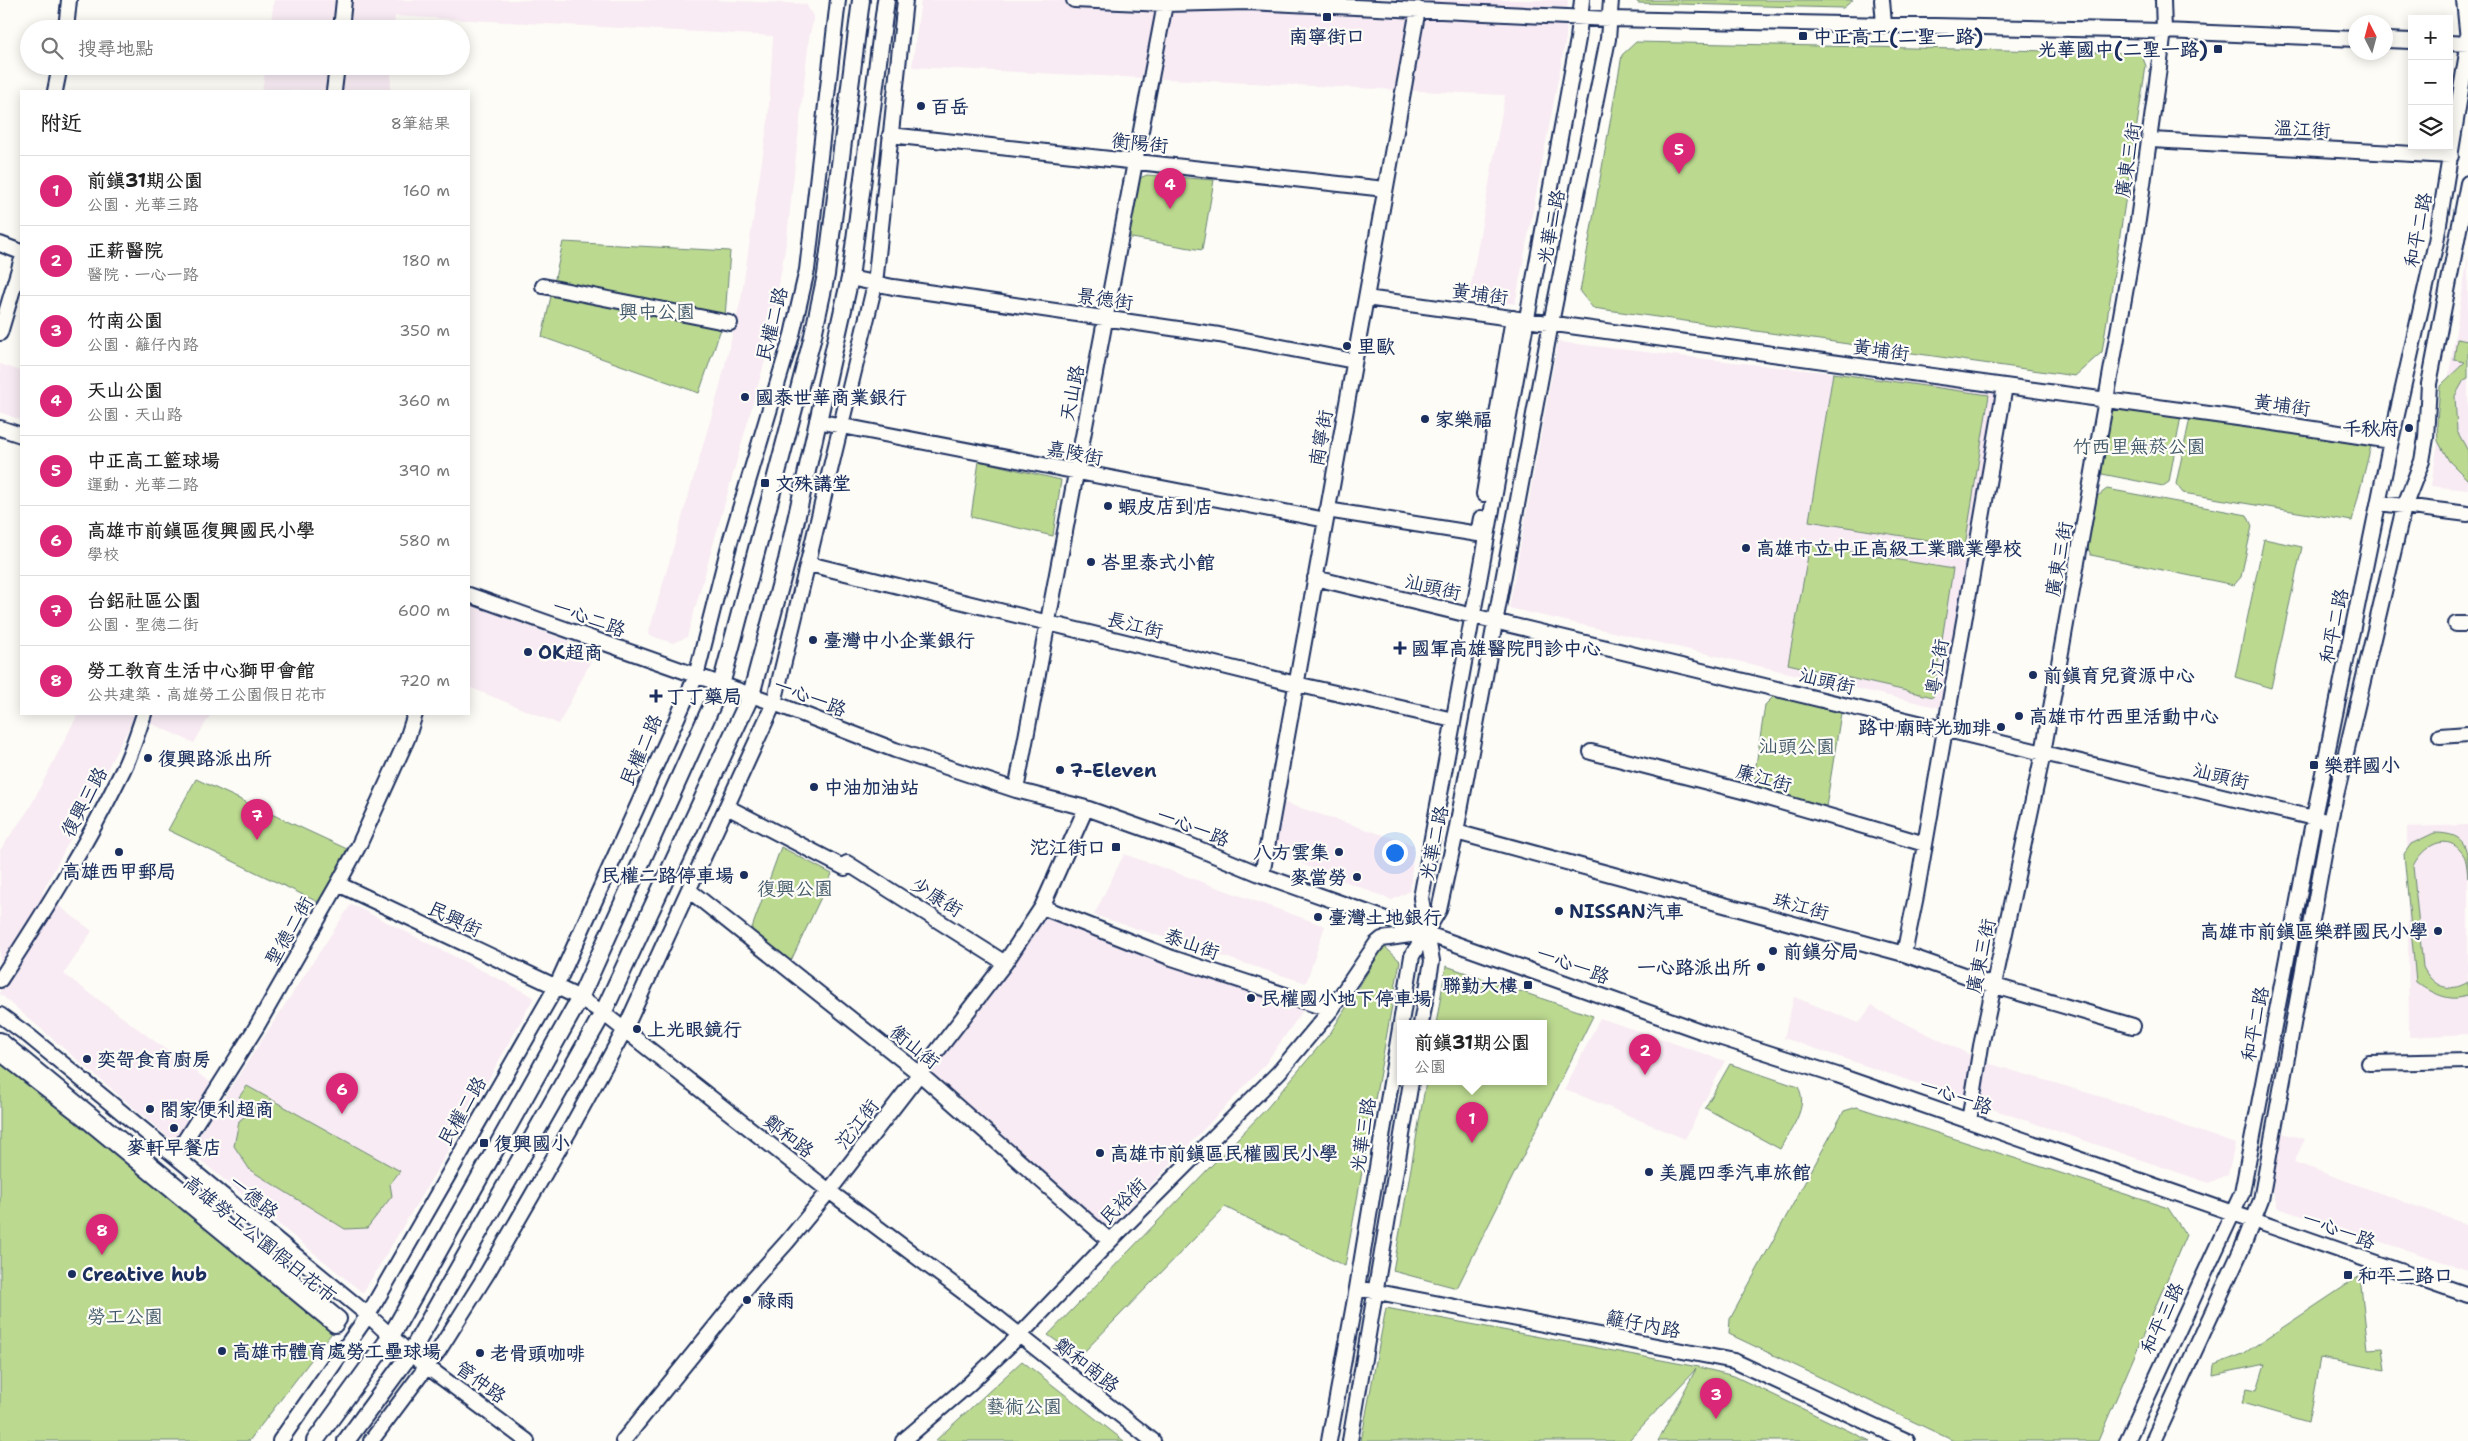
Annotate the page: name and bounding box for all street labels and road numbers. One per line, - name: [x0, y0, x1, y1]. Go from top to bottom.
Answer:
- street label: 溫江街: [2273, 115, 2331, 143]
- street label: 廣東三街: [2110, 121, 2146, 199]
- street label: 衡陽街: [1110, 128, 1170, 158]
- street label: 光華二路: [1531, 187, 1571, 267]
- street label: 和平二路: [2398, 190, 2438, 270]
- street label: 黃埔街: [1450, 278, 1510, 310]
- street label: 景德街: [1075, 283, 1135, 315]
- street label: 民權二路: [751, 284, 793, 364]
- street label: 黃埔街: [1851, 334, 1911, 366]
- street label: 天山路: [1054, 363, 1090, 423]
- street label: 黃埔街: [2252, 389, 2312, 421]
- street label: 南寧街: [1304, 408, 1338, 468]
- street label: 嘉陵街: [1045, 435, 1105, 471]
- street label: 廣東三街: [2040, 519, 2078, 599]
- street label: 汕頭街: [1402, 568, 1464, 606]
- street label: 和平二路: [2314, 586, 2354, 666]
- street label: 一心二路: [549, 593, 629, 643]
- street label: 長江街: [1104, 606, 1166, 644]
- street label: 粵江街: [1920, 637, 1954, 697]
- street label: 汕頭街: [1796, 662, 1858, 700]
- street label: 一心一路: [770, 672, 850, 722]
- street label: 民權二路: [614, 710, 668, 790]
- street label: 汕頭街: [2190, 757, 2252, 795]
- street label: 廉江街: [1733, 758, 1795, 798]
- street label: 復興三路: [55, 763, 113, 841]
- street label: 一心一路: [1153, 802, 1233, 852]
- street label: 光華二路: [1414, 803, 1454, 883]
- street label: 少康街: [906, 871, 968, 923]
- street label: 珠江街: [1770, 886, 1832, 926]
- street label: 聖德二街: [259, 892, 319, 970]
- street label: 民興街: [424, 896, 486, 942]
- street label: 廣東三街: [1961, 916, 2001, 996]
- street label: 泰山街: [1161, 923, 1223, 965]
- street label: 一心一路: [1533, 940, 1613, 990]
- street label: 和平二路: [2235, 984, 2275, 1064]
- street label: 衡山街: [885, 1019, 945, 1075]
- street label: 民權二路: [432, 1072, 492, 1150]
- street label: 一心一路: [1916, 1072, 1996, 1120]
- street label: 沱江街: [830, 1094, 884, 1154]
- street label: 光華三路: [1345, 1096, 1381, 1174]
- street label: 鄭和路: [759, 1109, 819, 1163]
- street label: 高雄勞工公園假日花市: [178, 1169, 342, 1309]
- street label: 一德路: [224, 1169, 284, 1225]
- street label: 民裕街: [1094, 1172, 1152, 1230]
- street label: 一心一路: [2299, 1205, 2379, 1255]
- street label: 和平三路: [2135, 1278, 2189, 1358]
- street label: 籬仔內路: [1603, 1304, 1683, 1344]
- street label: 鄭和南路: [1049, 1332, 1125, 1398]
- street label: 管仲路: [451, 1355, 511, 1409]

